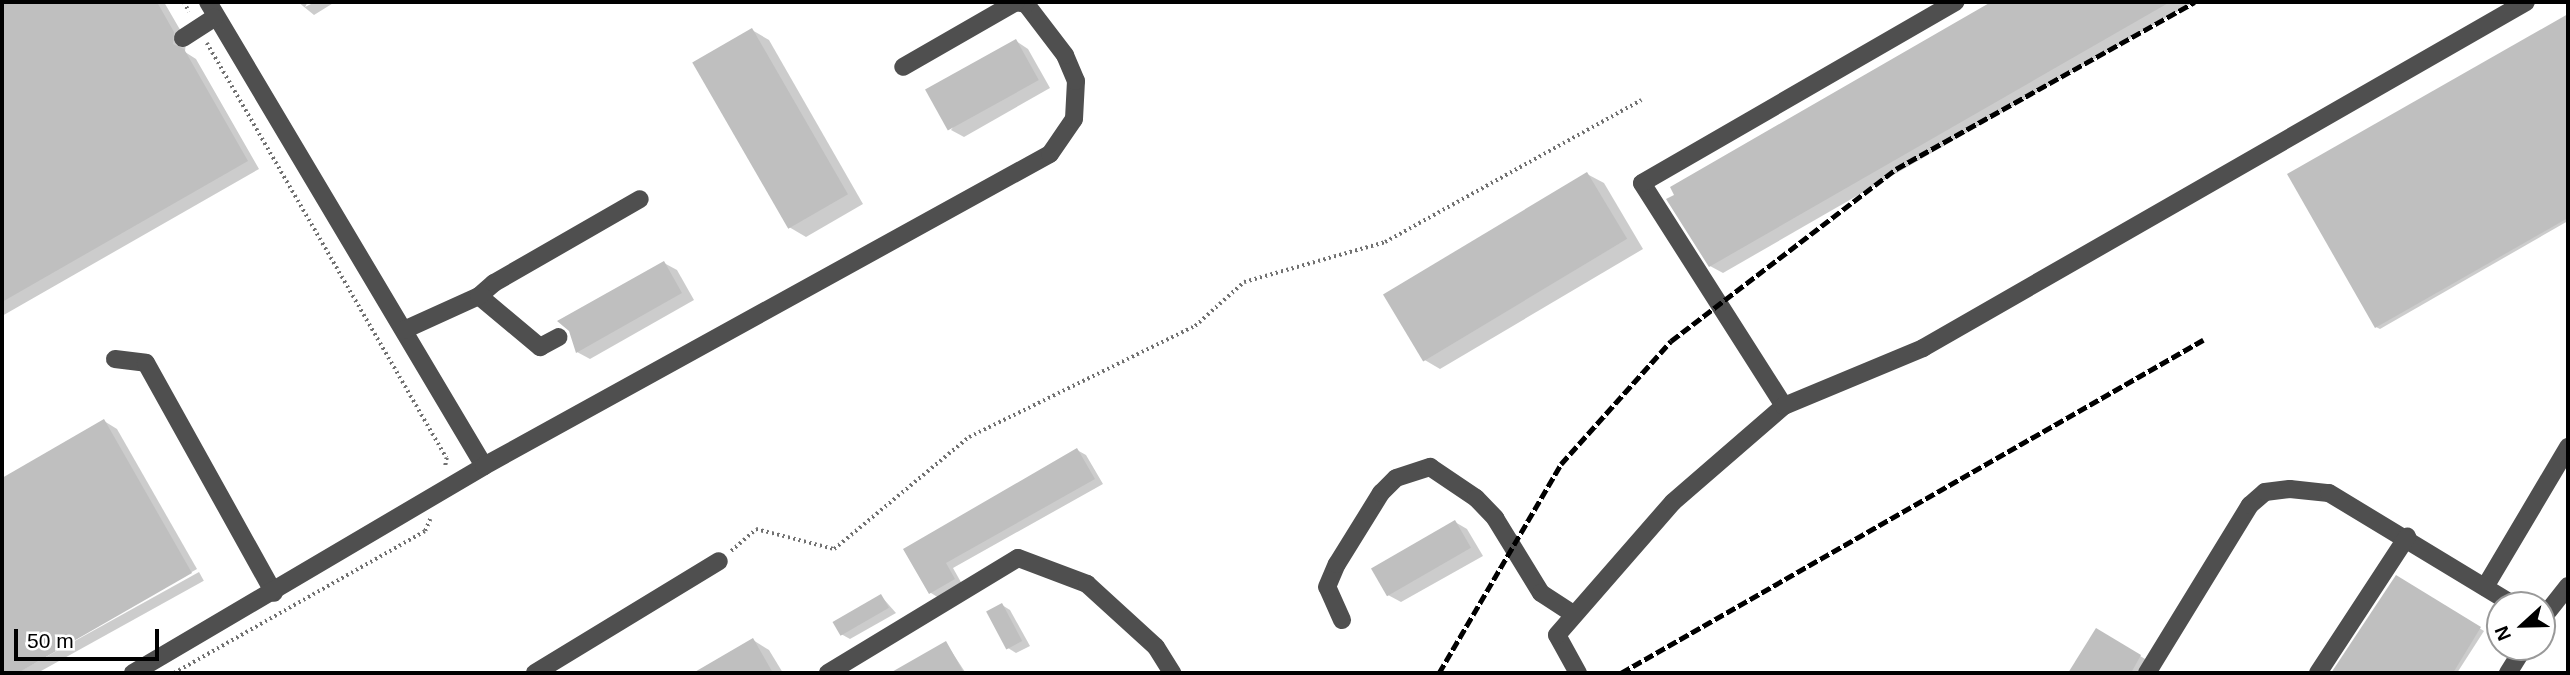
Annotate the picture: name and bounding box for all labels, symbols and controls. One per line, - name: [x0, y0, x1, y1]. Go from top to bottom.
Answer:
- north arrow: [2486, 591, 2556, 661]
- scale bar: [18, 616, 163, 660]
- text: N: [2491, 623, 2515, 644]
- text: 50 m: [27, 629, 74, 652]

